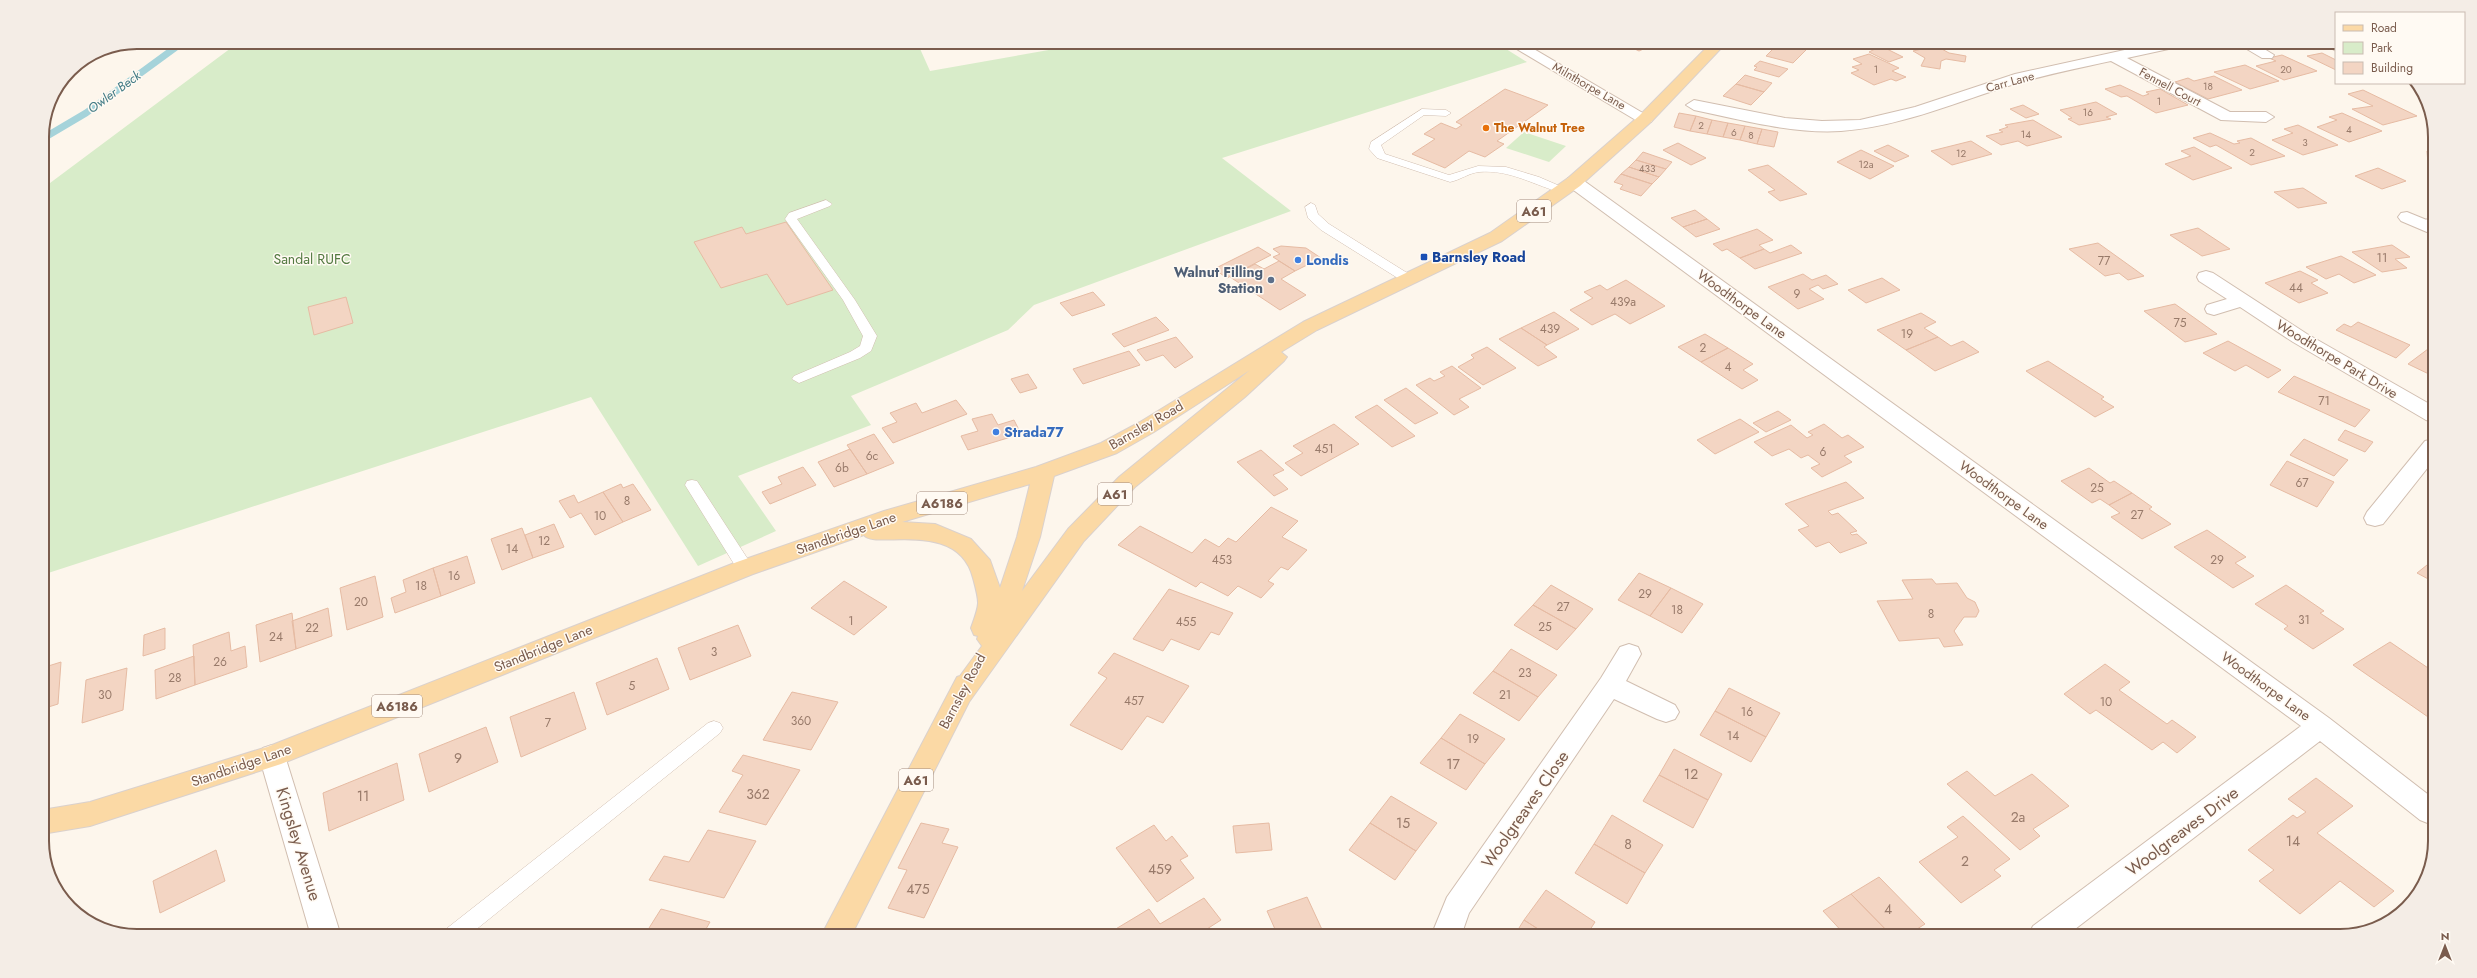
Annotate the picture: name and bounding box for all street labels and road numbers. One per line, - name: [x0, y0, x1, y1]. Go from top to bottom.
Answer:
- street label: Milnthorpe Lane: [1549, 58, 1629, 114]
- street label: Fennell Court: [2136, 63, 2204, 111]
- street label: Carr Lane: [1984, 67, 2036, 97]
- road number: A61: [1517, 200, 1551, 222]
- street label: Woodthorpe Lane: [1693, 265, 1791, 343]
- street label: Woodthorpe Park Drive: [2272, 315, 2402, 403]
- street label: Barnsley Road: [1105, 396, 1187, 454]
- street label: Woodthorpe Lane: [1955, 456, 2053, 534]
- road number: A61: [1098, 483, 1132, 505]
- road number: A6186: [917, 492, 967, 514]
- street label: Standbridge Lane: [793, 507, 899, 559]
- street label: Standbridge Lane: [491, 619, 595, 677]
- street label: Woodthorpe Lane: [2217, 647, 2315, 725]
- street label: Barnsley Road: [934, 650, 990, 732]
- road number: A6186: [372, 695, 422, 717]
- street label: Standbridge Lane: [188, 739, 294, 791]
- street label: Woolgreaves Close: [1475, 745, 1575, 873]
- road number: A61: [899, 769, 933, 791]
- street label: Woolgreaves Drive: [2121, 780, 2244, 881]
- street label: Kingsley Avenue: [270, 784, 328, 904]

